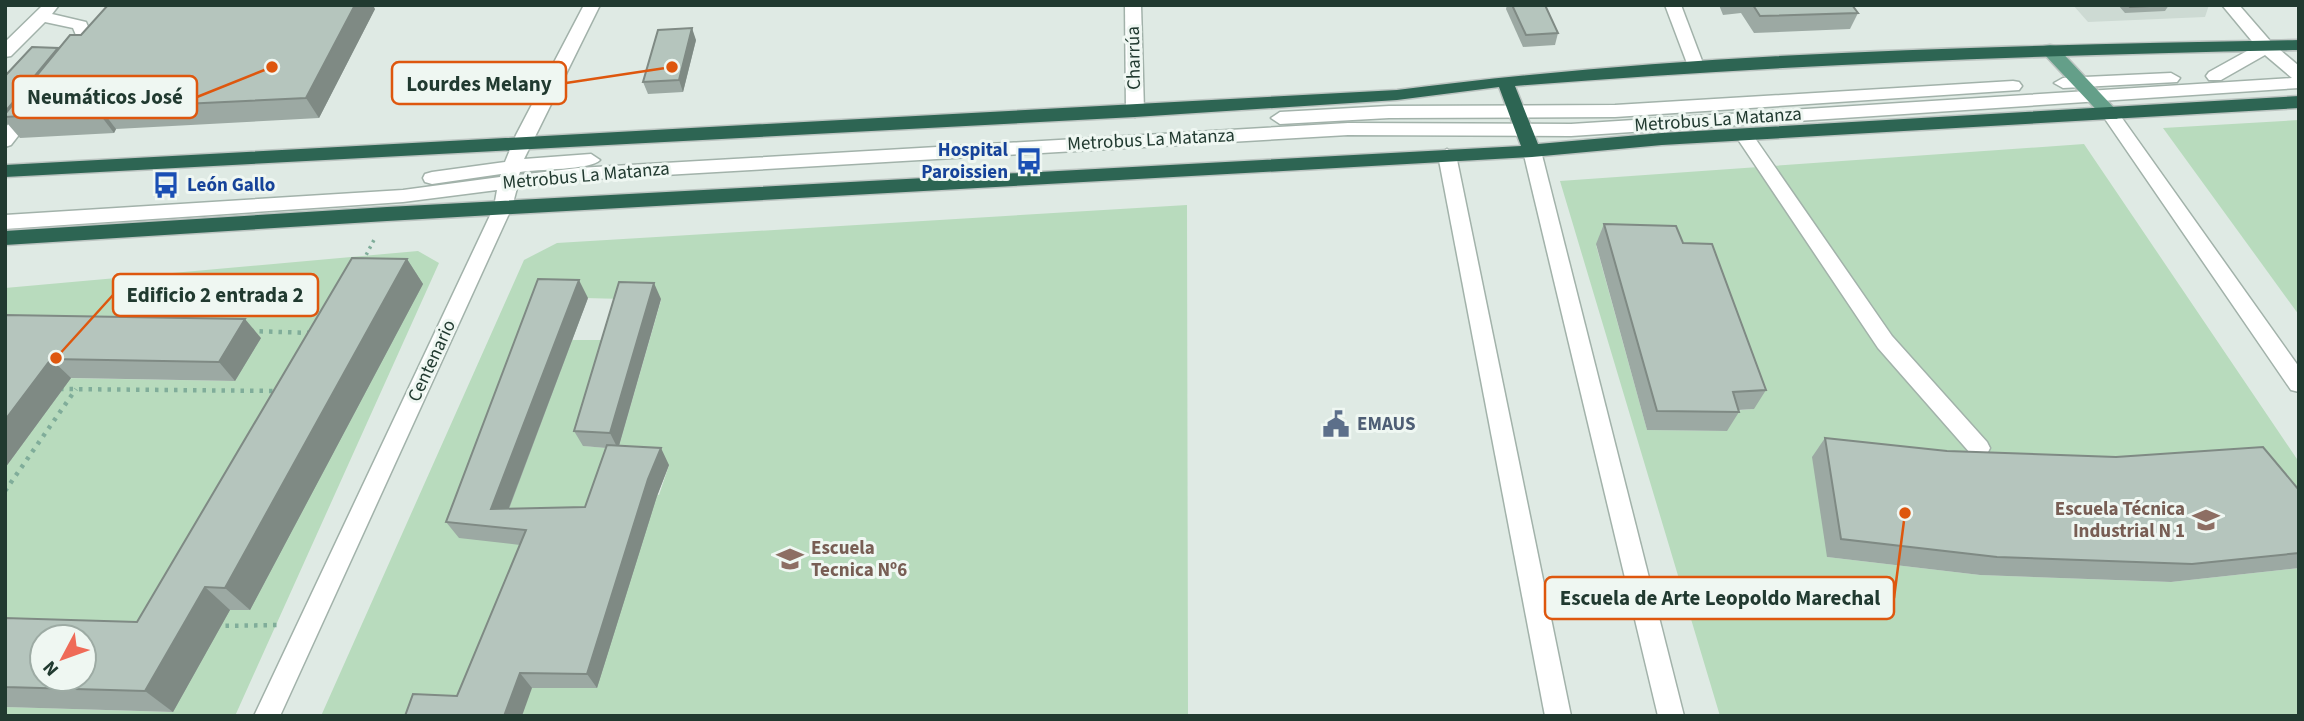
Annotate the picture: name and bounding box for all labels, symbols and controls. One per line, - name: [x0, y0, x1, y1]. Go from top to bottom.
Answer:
- street label: Charrúa: [1120, 26, 1148, 90]
- callout: Lourdes Melany: [392, 62, 566, 104]
- text: Lourdes Melany: [406, 69, 552, 99]
- callout: Neumáticos José: [13, 76, 197, 118]
- text: Neumáticos José: [27, 82, 183, 112]
- street label: Metrobus La Matanza: [1633, 101, 1803, 139]
- street label: Metrobus La Matanza: [1067, 122, 1235, 158]
- place label: Hospital Paroissien: [921, 137, 1009, 186]
- bus stop icon: Hospital Paroissien: [1014, 146, 1044, 176]
- street label: Metrobus La Matanza: [501, 155, 671, 197]
- bus stop icon: León Gallo: [151, 170, 181, 200]
- place label: León Gallo: [187, 172, 275, 199]
- callout: Edificio 2 entrada 2: [113, 274, 318, 316]
- text: Edificio 2 entrada 2: [126, 280, 304, 310]
- street label: Centenario: [401, 316, 463, 406]
- public building icon: EMAUS: [1321, 409, 1351, 439]
- place label: EMAUS: [1357, 411, 1416, 438]
- place label: Escuela Técnica Industrial N 1: [2055, 496, 2185, 545]
- school or university icon: Escuela Técnica Industrial N 1: [2191, 505, 2221, 535]
- place label: Escuela Tecnica Nº6: [811, 535, 907, 584]
- school or university icon: Escuela Tecnica Nº6: [775, 544, 805, 574]
- callout: Escuela de Arte Leopoldo Marechal: [1545, 577, 1894, 619]
- text: Escuela de Arte Leopoldo Marechal: [1560, 583, 1880, 613]
- north arrow: [28, 623, 98, 693]
- text: N: [37, 655, 66, 682]

